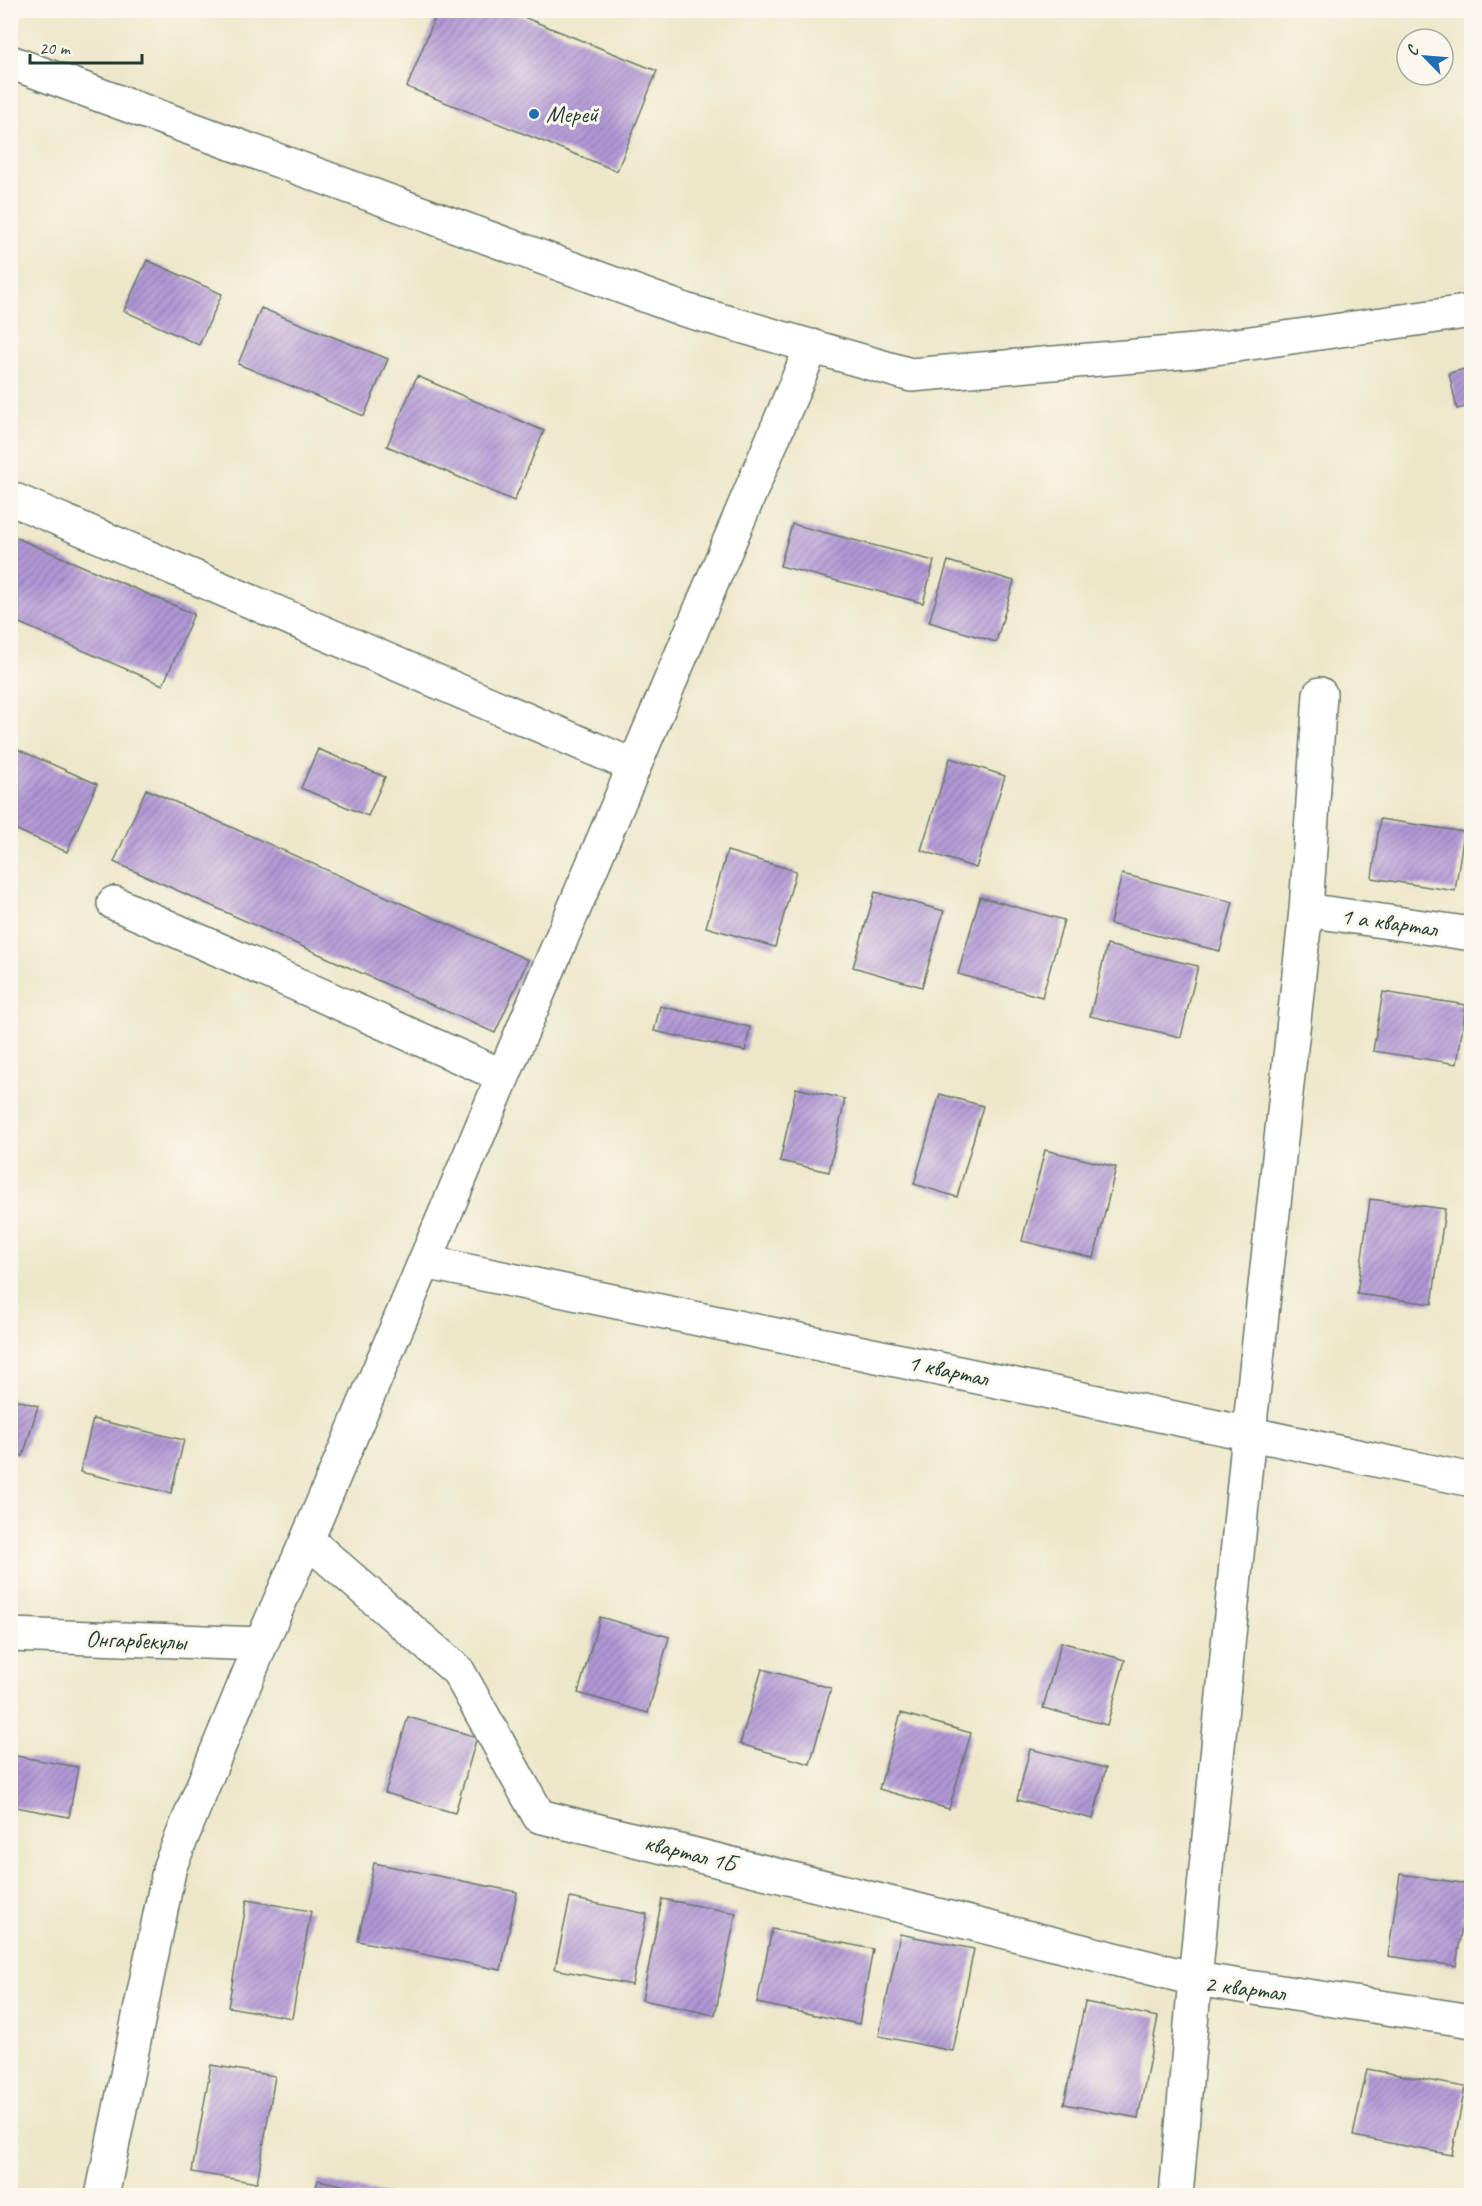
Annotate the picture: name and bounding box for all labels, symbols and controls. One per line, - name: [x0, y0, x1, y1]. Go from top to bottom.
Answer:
- scale bar: [30, 27, 142, 65]
- north arrow: [1395, 27, 1455, 87]
- text: 20 m: [39, 37, 72, 59]
- text: С: [1402, 41, 1424, 59]
- place label: Мерей: [546, 99, 600, 129]
- marker: Мерей: [527, 107, 541, 121]
- street label: 1 а квартал: [1339, 900, 1441, 944]
- street label: 1 квартал: [905, 1347, 993, 1393]
- street label: Онгарбекулы: [85, 1623, 189, 1657]
- street label: квартал 1Б: [641, 1827, 742, 1880]
- street label: 2 квартал: [1203, 1968, 1289, 2008]

